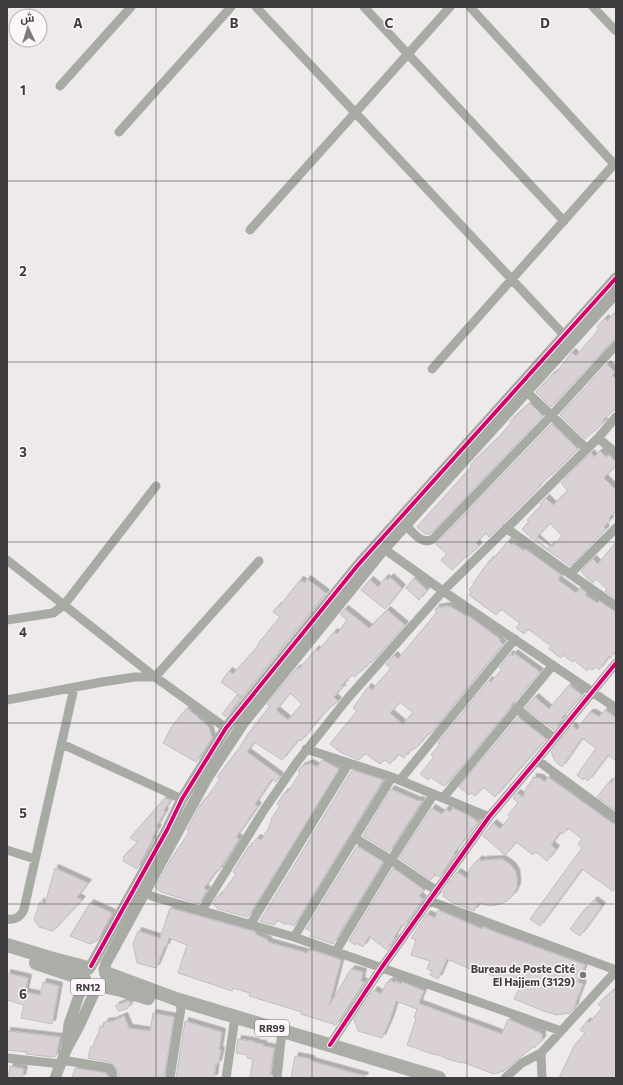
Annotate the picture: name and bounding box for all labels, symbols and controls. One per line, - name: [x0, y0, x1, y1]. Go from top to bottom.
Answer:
- north arrow: [8, 8, 48, 48]
- text: ش: [20, 11, 35, 25]
- text: A: [73, 15, 83, 31]
- text: B: [230, 15, 239, 31]
- text: C: [385, 15, 394, 31]
- text: D: [540, 15, 550, 31]
- text: 1: [20, 82, 26, 98]
- text: 2: [19, 263, 27, 279]
- text: 3: [19, 444, 27, 460]
- text: 4: [19, 624, 27, 640]
- text: 5: [19, 805, 27, 821]
- place label: Bureau de Poste Cité El Hajjem (3129): [471, 962, 575, 988]
- marker: Bureau de Poste Cité El Hajjem (3129): [578, 970, 588, 980]
- road number: RN12: [71, 979, 105, 995]
- text: 6: [19, 986, 27, 1002]
- road number: RR99: [255, 1020, 289, 1036]

